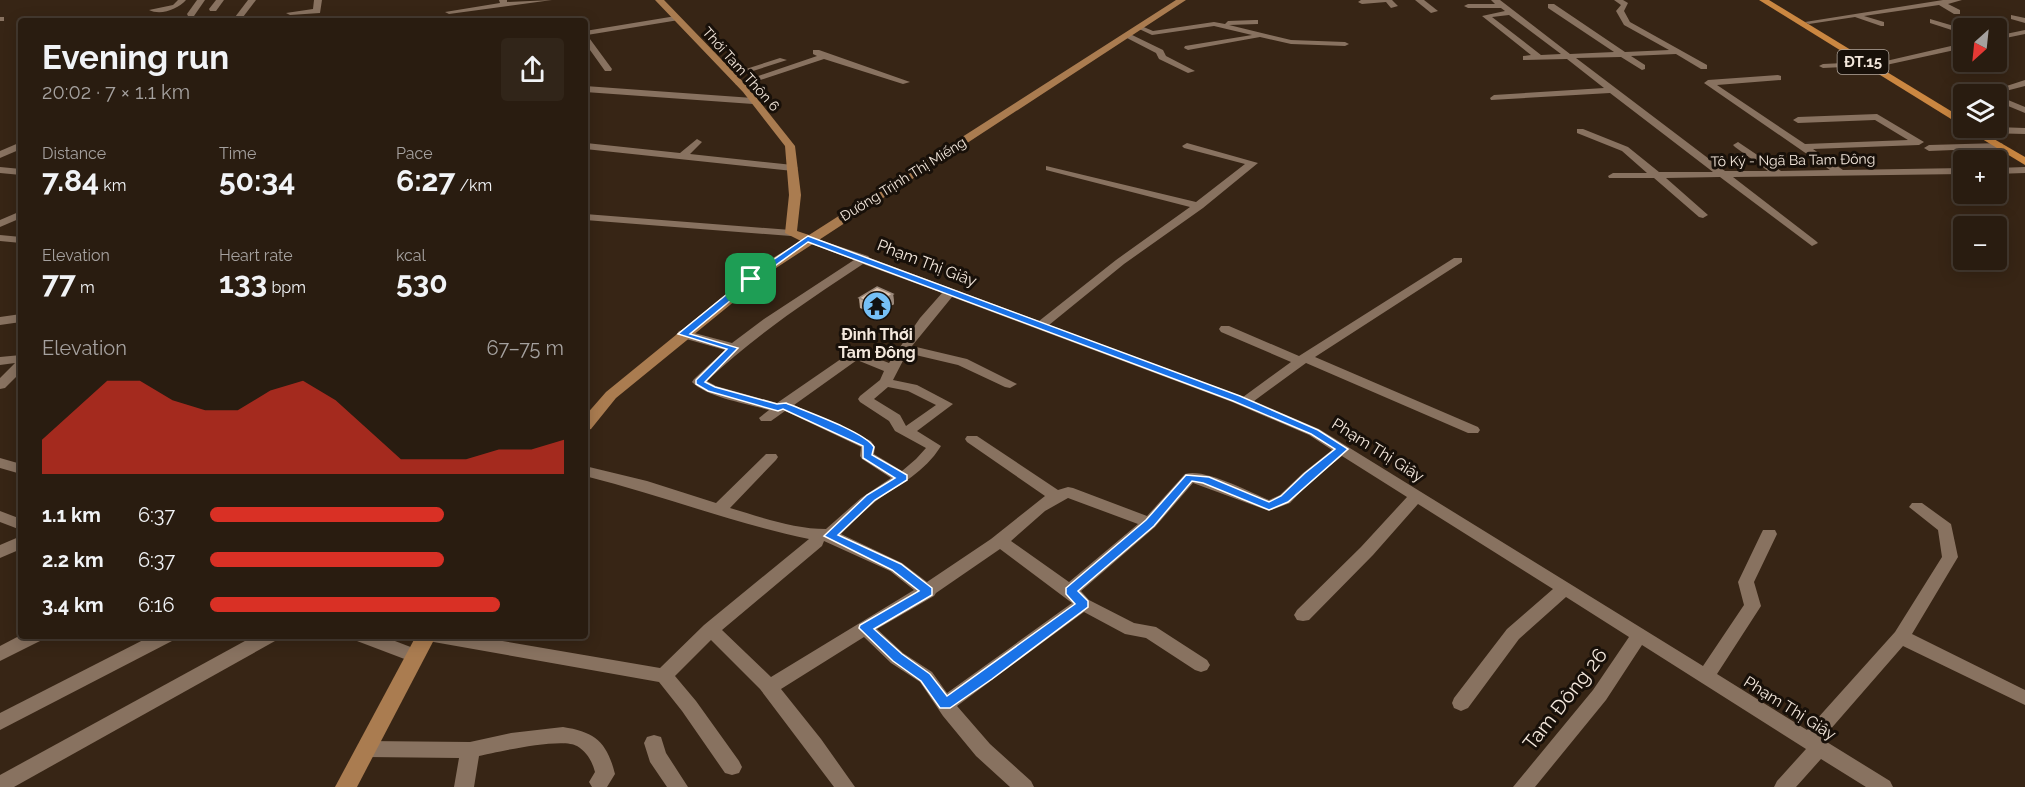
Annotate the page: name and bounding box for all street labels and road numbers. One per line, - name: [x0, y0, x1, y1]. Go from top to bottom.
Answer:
- street label: Thới Tam Thôn 6: [699, 24, 783, 114]
- road number: ĐT.15: [1838, 50, 1888, 74]
- street label: Đường Trịnh Thị Miếng: [837, 134, 969, 224]
- street label: Tô Ký - Ngã Ba Tam Đông: [1711, 151, 1875, 169]
- street label: Phạm Thị Giây: [875, 235, 980, 291]
- street label: Phạm Thị Giây: [1328, 414, 1428, 486]
- street label: Tam Đông 26: [1518, 643, 1612, 755]
- street label: Phạm Thị Giây: [1740, 672, 1840, 744]

